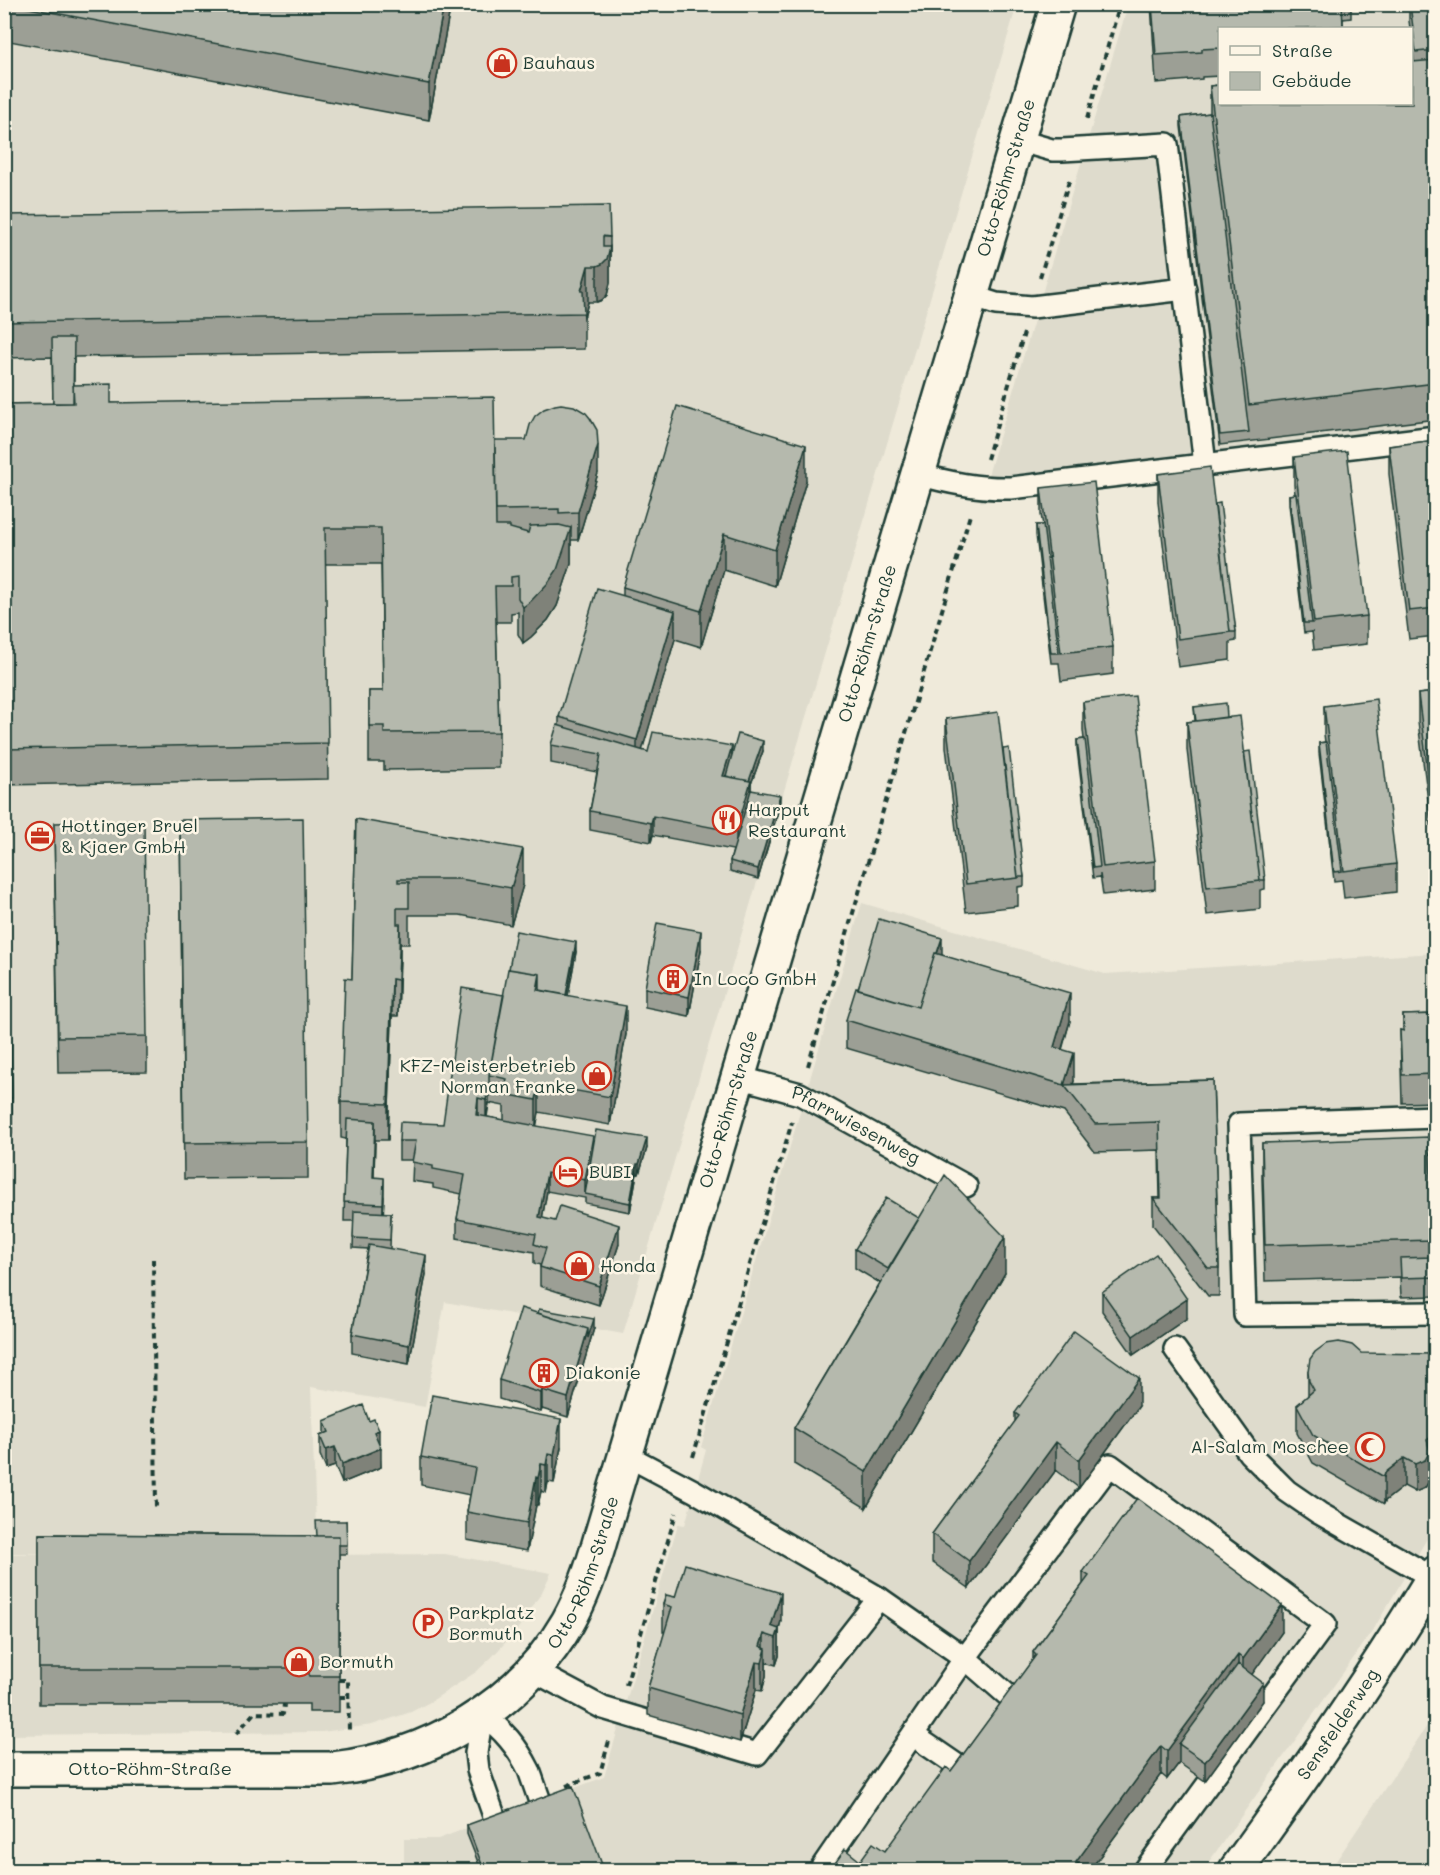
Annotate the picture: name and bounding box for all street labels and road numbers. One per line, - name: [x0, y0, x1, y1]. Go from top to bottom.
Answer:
- street label: Otto-Röhm-Straße: [970, 96, 1040, 259]
- street label: Otto-Röhm-Straße: [831, 561, 901, 725]
- street label: Otto-Röhm-Straße: [693, 1027, 762, 1191]
- street label: Pfarrwiesenweg: [789, 1079, 925, 1169]
- street label: Otto-Röhm-Straße: [541, 1493, 624, 1654]
- street label: Sensfelderweg: [1291, 1663, 1384, 1784]
- street label: Otto-Röhm-Straße: [68, 1756, 232, 1780]

